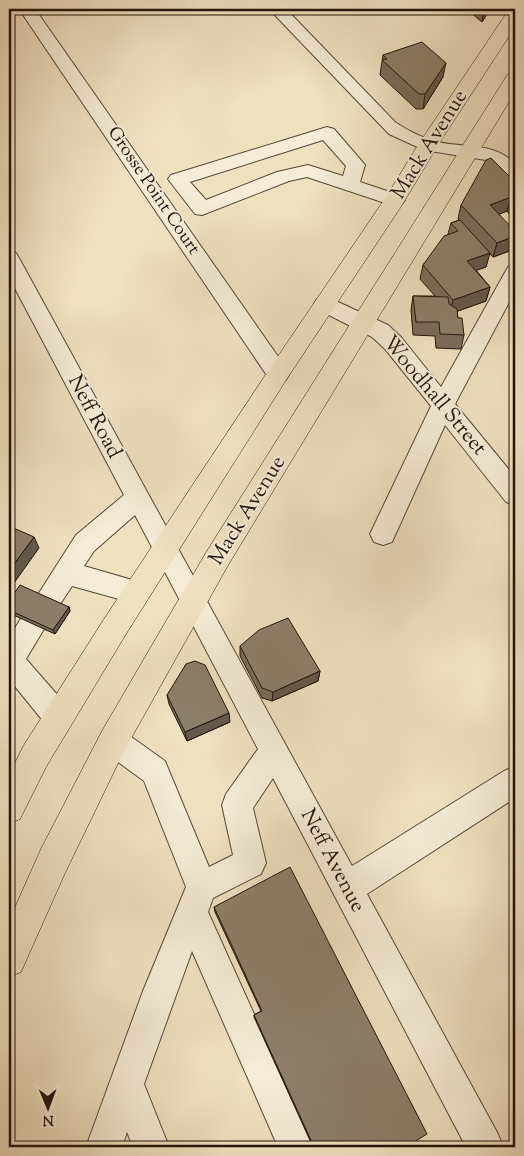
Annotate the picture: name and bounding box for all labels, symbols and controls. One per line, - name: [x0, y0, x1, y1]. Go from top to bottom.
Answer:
- street label: Mack Avenue: [384, 84, 476, 206]
- street label: Grosse Point Court: [100, 122, 206, 260]
- street label: Woodhall Street: [375, 329, 493, 463]
- street label: Neff Road: [59, 370, 129, 464]
- street label: Mack Avenue: [202, 450, 294, 572]
- street label: Neff Avenue: [292, 804, 372, 918]
- north arrow: [22, 1084, 72, 1134]
- text: N: [42, 1109, 54, 1129]

